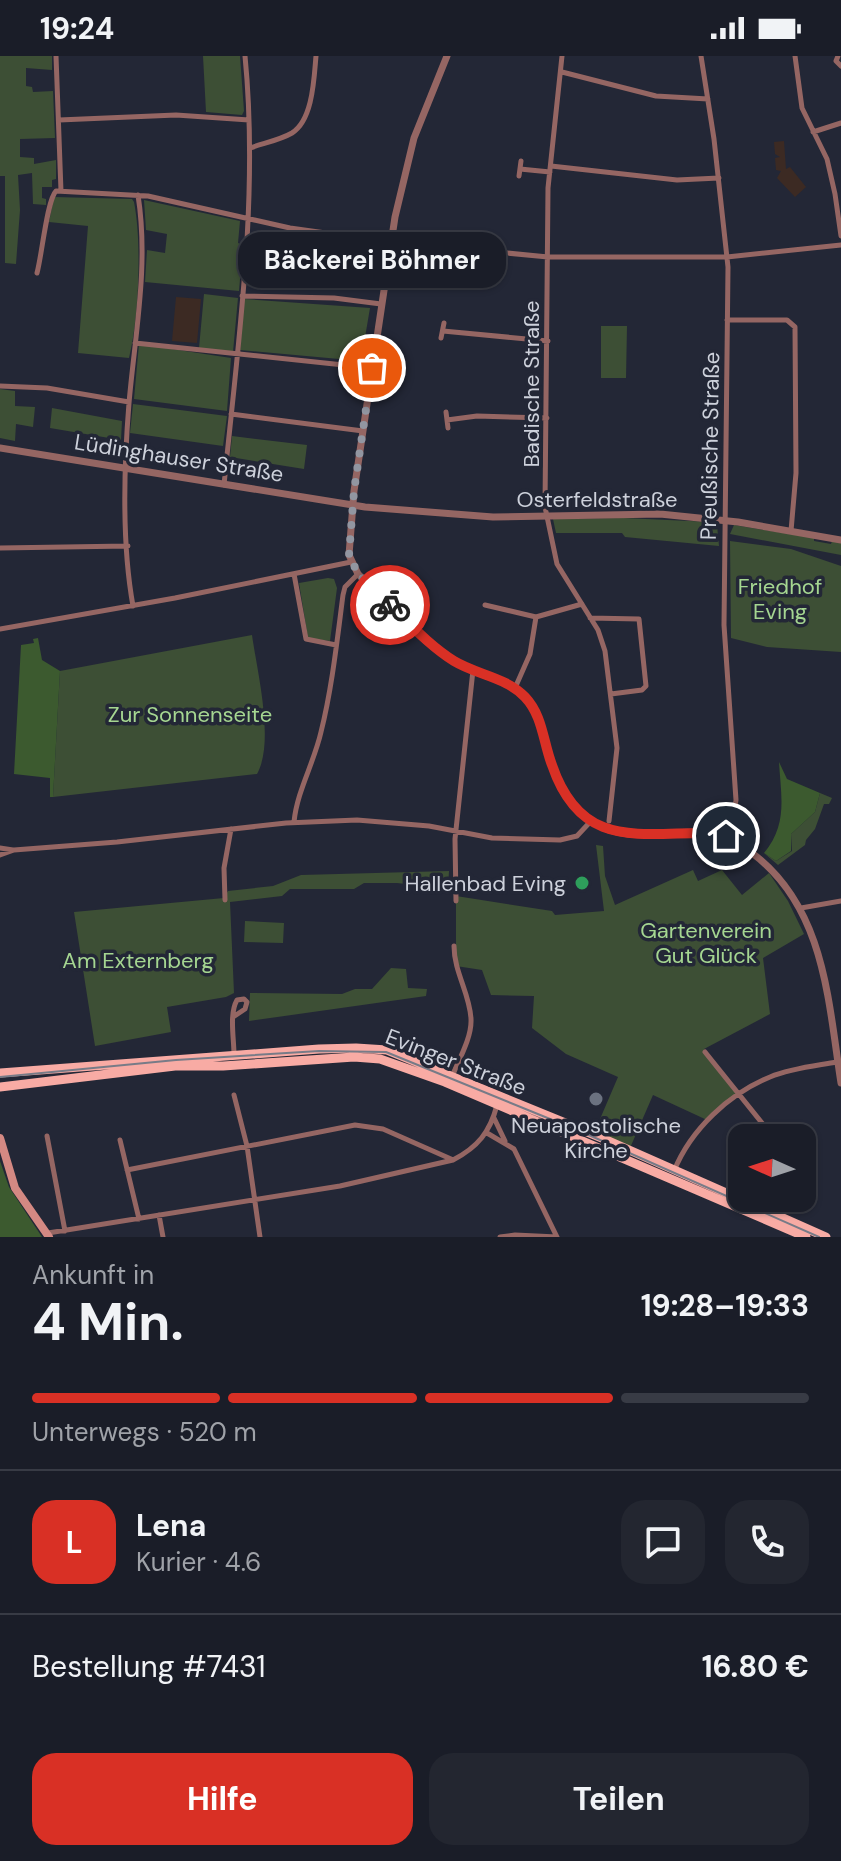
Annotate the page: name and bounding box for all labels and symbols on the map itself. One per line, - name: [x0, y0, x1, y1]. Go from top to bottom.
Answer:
- callout: Bäckerei Böhmer: [238, 232, 506, 288]
- street label: Badische Straße: [517, 300, 546, 468]
- pin: [338, 334, 406, 402]
- street label: Preußische Straße: [694, 352, 726, 540]
- street label: Lüdinghauser Straße: [72, 427, 286, 489]
- street label: Osterfeldstraße: [517, 485, 677, 514]
- courier: [350, 565, 430, 645]
- park label: Friedhof Eving: [738, 572, 822, 626]
- park label: Zur Sonnenseite: [108, 700, 272, 729]
- pin: [692, 802, 760, 870]
- place label: Hallenbad Eving: [405, 869, 566, 898]
- marker: Hallenbad Eving: [573, 874, 591, 892]
- park label: Gartenverein Gut Glück: [640, 916, 772, 970]
- park label: Am Externberg: [62, 946, 214, 975]
- street label: Evinger Straße: [381, 1022, 531, 1102]
- marker: Neuapostolische Kirche: [587, 1090, 605, 1108]
- place label: Neuapostolische Kirche: [511, 1111, 681, 1165]
- north arrow: [728, 1124, 816, 1212]

